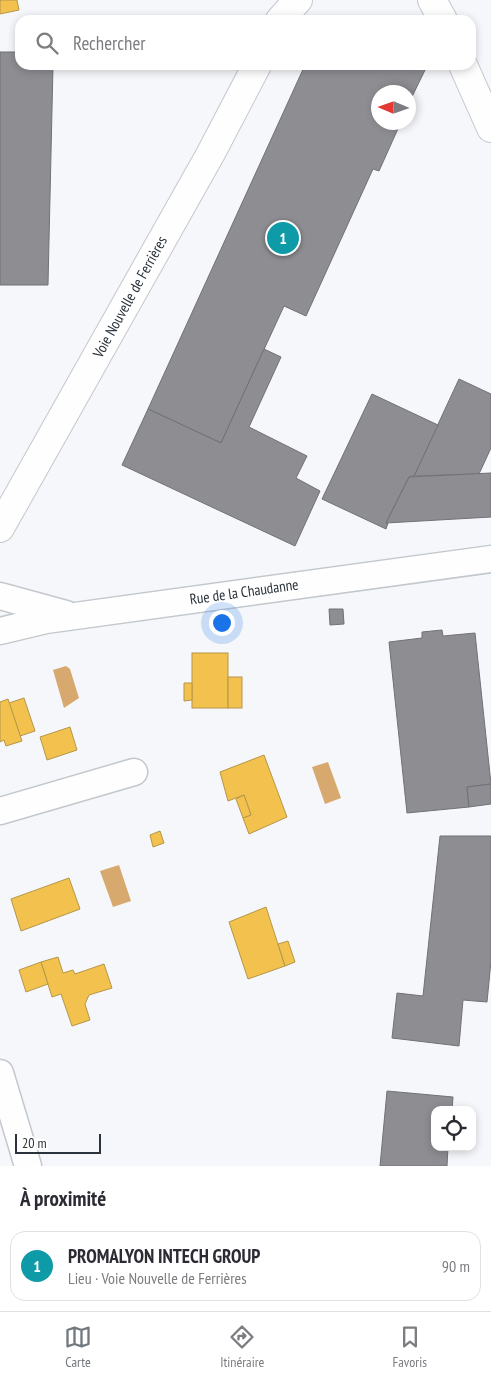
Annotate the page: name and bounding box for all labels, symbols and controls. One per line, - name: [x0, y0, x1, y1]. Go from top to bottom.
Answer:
- search box: [15, 15, 476, 70]
- icon: search: [33, 29, 61, 57]
- text: Rechercher: [73, 31, 145, 55]
- north arrow: [371, 85, 416, 130]
- pin: 1: [267, 219, 299, 257]
- street label: Voie Nouvelle de Ferrières: [88, 233, 171, 362]
- street label: Rue de la Chaudanne: [188, 574, 299, 609]
- your location: [209, 610, 235, 636]
- map controls: [431, 1106, 476, 1151]
- button: locate: [431, 1106, 476, 1151]
- scale bar: [15, 1131, 101, 1154]
- text: 20 m: [22, 1134, 47, 1152]
- text: À proximité: [20, 1185, 106, 1212]
- text: PROMALYON INTECH GROUP: [68, 1244, 260, 1268]
- text: 1: [33, 1256, 41, 1276]
- text: 90 m: [442, 1256, 470, 1276]
- text: Lieu · Voie Nouvelle de Ferrières: [68, 1268, 247, 1288]
- tab: Carte: [64, 1323, 92, 1371]
- tab: Itinéraire: [220, 1323, 264, 1371]
- tab: Favoris: [392, 1323, 427, 1371]

